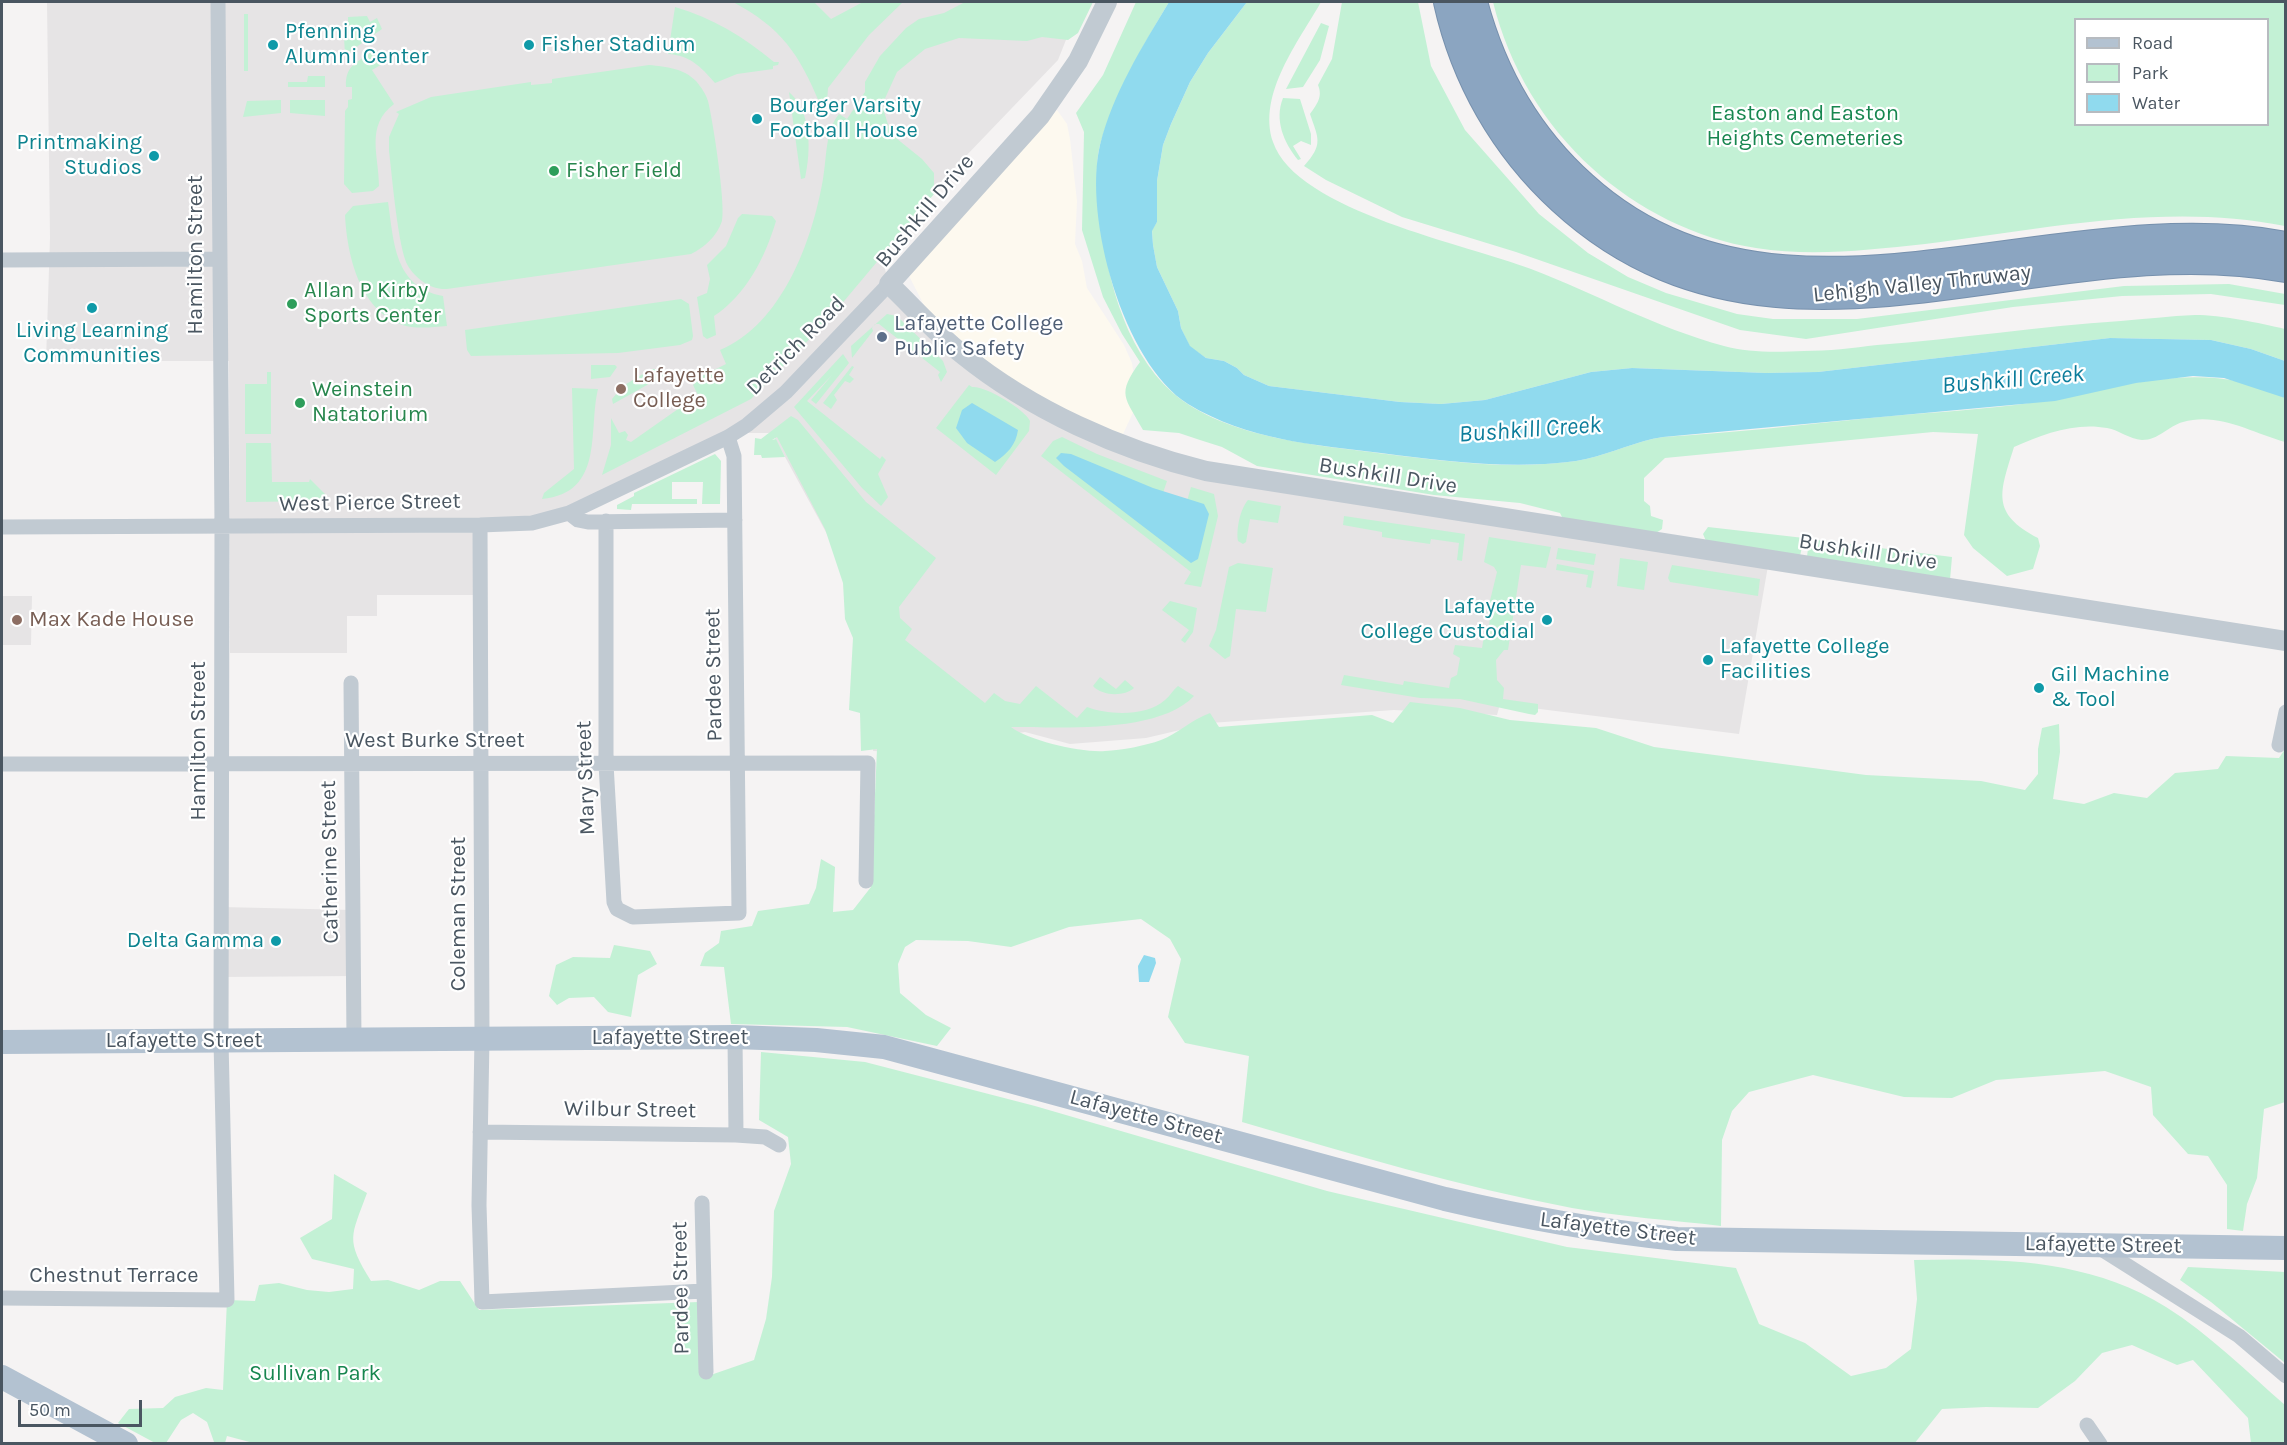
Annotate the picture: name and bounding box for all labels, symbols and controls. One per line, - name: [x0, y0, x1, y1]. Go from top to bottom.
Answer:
- legend: [2074, 18, 2269, 126]
- place label: Pfenning Alumni Center: [285, 19, 428, 70]
- place label: Fisher Stadium: [541, 32, 696, 58]
- text: Road: [2132, 32, 2173, 54]
- marker: Pfenning Alumni Center: [266, 38, 280, 52]
- marker: Fisher Stadium: [522, 38, 536, 52]
- text: Park: [2132, 62, 2169, 84]
- text: Water: [2132, 92, 2180, 114]
- place label: Bourger Varsity Football House: [769, 93, 921, 144]
- park label: Easton and Easton Heights Cemeteries: [1707, 101, 1903, 152]
- marker: Bourger Varsity Football House: [750, 112, 764, 126]
- place label: Printmaking Studios: [16, 130, 142, 182]
- marker: Printmaking Studios: [147, 149, 161, 163]
- street label: Bushkill Drive: [870, 149, 980, 273]
- place label: Fisher Field: [566, 158, 682, 184]
- marker: Fisher Field: [547, 164, 561, 178]
- street label: Hamilton Street: [183, 175, 209, 335]
- street label: Lehigh Valley Thruway: [1812, 259, 2032, 309]
- place label: Allan P Kirby Sports Center: [304, 278, 441, 330]
- street label: Detrich Road: [741, 291, 851, 401]
- marker: Allan P Kirby Sports Center: [285, 297, 299, 311]
- marker: Living Learning Communities: [85, 301, 99, 315]
- place label: Lafayette College Public Safety: [894, 311, 1063, 362]
- place label: Living Learning Communities: [16, 318, 168, 370]
- marker: Lafayette College Public Safety: [875, 330, 889, 344]
- water label: Bushkill Creek: [1941, 359, 2085, 401]
- place label: Lafayette College: [633, 363, 724, 414]
- place label: Weinstein Natatorium: [312, 377, 428, 428]
- marker: Lafayette College: [614, 382, 628, 396]
- marker: Weinstein Natatorium: [293, 396, 307, 410]
- water label: Bushkill Creek: [1458, 411, 1602, 449]
- street label: Bushkill Drive: [1317, 452, 1459, 500]
- street label: West Pierce Street: [279, 488, 461, 518]
- street label: Bushkill Drive: [1797, 528, 1939, 576]
- place label: Lafayette College Custodial: [1360, 594, 1535, 646]
- place label: Max Kade House: [29, 607, 194, 633]
- street label: Pardee Street: [700, 608, 728, 742]
- marker: Max Kade House: [10, 613, 24, 627]
- marker: Lafayette College Custodial: [1540, 613, 1554, 627]
- place label: Lafayette College Facilities: [1720, 634, 1889, 686]
- marker: Lafayette College Facilities: [1701, 653, 1715, 667]
- street label: Hamilton Street: [186, 661, 212, 821]
- place label: Gil Machine & Tool: [2051, 662, 2170, 714]
- marker: Gil Machine & Tool: [2032, 681, 2046, 695]
- street label: Mary Street: [571, 720, 601, 836]
- street label: West Burke Street: [345, 728, 525, 754]
- street label: Catherine Street: [315, 780, 345, 944]
- street label: Coleman Street: [446, 837, 472, 991]
- place label: Delta Gamma: [127, 928, 264, 954]
- marker: Delta Gamma: [269, 934, 283, 948]
- street label: Lafayette Street: [591, 1025, 749, 1051]
- street label: Lafayette Street: [105, 1028, 263, 1054]
- street label: Lafayette Street: [1067, 1084, 1225, 1150]
- street label: Wilbur Street: [564, 1096, 696, 1124]
- street label: Lafayette Street: [1538, 1206, 1698, 1252]
- street label: Pardee Street: [667, 1221, 695, 1355]
- street label: Lafayette Street: [2024, 1230, 2182, 1260]
- street label: Chestnut Terrace: [29, 1263, 199, 1289]
- park label: Sullivan Park: [249, 1361, 381, 1387]
- scale bar: [21, 1388, 146, 1426]
- text: 50 m: [29, 1399, 71, 1421]

